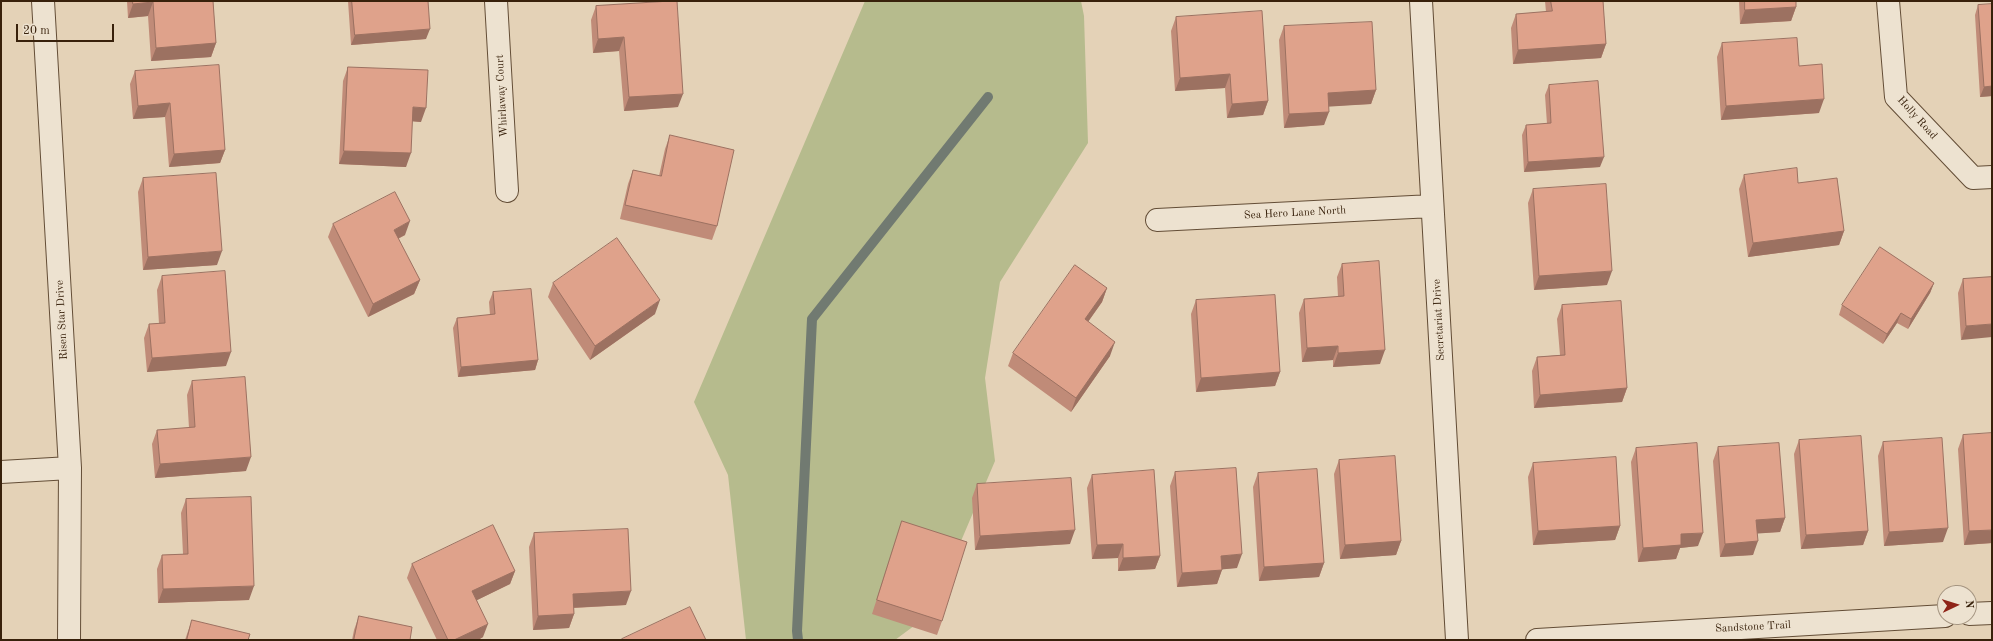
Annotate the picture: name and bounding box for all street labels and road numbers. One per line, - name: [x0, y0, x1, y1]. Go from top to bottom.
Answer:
- street label: Whirlaway Court: [493, 54, 511, 138]
- street label: Holly Road: [1894, 94, 1940, 142]
- street label: Sea Hero Lane North: [1244, 204, 1346, 222]
- street label: Secretariat Drive: [1430, 279, 1448, 361]
- street label: Risen Star Drive: [53, 280, 71, 360]
- street label: Sandstone Trail: [1715, 618, 1791, 636]

